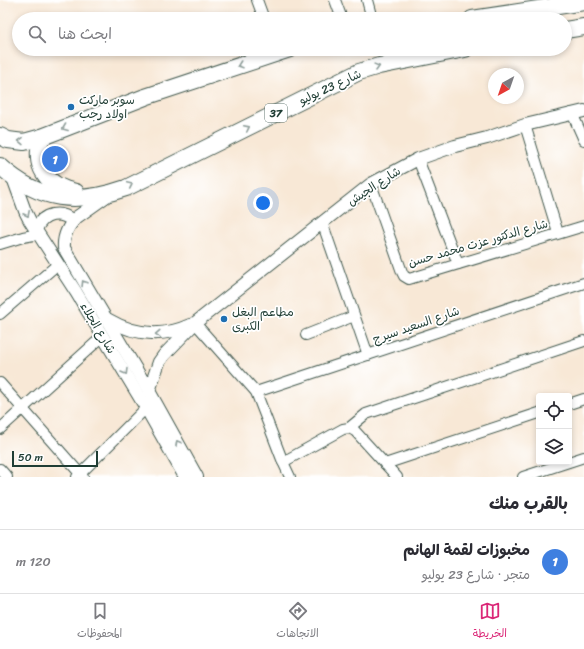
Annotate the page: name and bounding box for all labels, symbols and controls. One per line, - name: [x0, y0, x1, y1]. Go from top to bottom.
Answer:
- search box: [12, 12, 572, 56]
- text: ابحث هنا: [58, 21, 112, 47]
- icon: search: [26, 23, 48, 45]
- one-way arrow: [236, 60, 243, 69]
- street label: شارع 23 يوليو: [294, 63, 365, 112]
- one-way arrow: [373, 63, 380, 72]
- north arrow: [488, 68, 524, 104]
- place label: سوبر ماركت اولاد رجب: [79, 89, 135, 125]
- marker: سوبر ماركت اولاد رجب: [66, 102, 76, 112]
- road number: 37: [265, 104, 287, 122]
- one-way arrow: [61, 124, 68, 132]
- one-way arrow: [242, 125, 250, 133]
- one-way arrow: [18, 137, 24, 145]
- pin: 1: [42, 144, 68, 174]
- street label: شارع الجيش: [343, 160, 405, 212]
- one-way arrow: [126, 182, 134, 190]
- your location: [253, 193, 273, 213]
- one-way arrow: [22, 210, 30, 217]
- street label: شارع الدكتور عزت محمد حسن: [405, 212, 551, 274]
- one-way arrow: [81, 280, 88, 287]
- street label: شارع الجلاء: [74, 298, 122, 358]
- street label: شارع السعيد سيرج: [369, 300, 463, 350]
- place label: مطاعم البغل الكبرى: [232, 301, 294, 337]
- marker: مطاعم البغل الكبرى: [219, 314, 229, 324]
- one-way arrow: [155, 329, 161, 338]
- one-way arrow: [120, 368, 127, 375]
- map controls: [536, 393, 572, 465]
- button: locate: [536, 393, 572, 429]
- button: layers: [536, 429, 572, 465]
- one-way arrow: [175, 440, 182, 447]
- text: 50 m: [18, 448, 43, 467]
- scale bar: [12, 449, 98, 468]
- text: بالقرب منك: [489, 488, 568, 518]
- text: مخبوزات لقمة الهانم: [403, 537, 530, 563]
- text: 120 m: [16, 550, 51, 573]
- text: 1: [552, 550, 558, 573]
- text: متجر · شارع 23 يوليو: [422, 563, 530, 586]
- tab: المحفوظات: [77, 600, 122, 643]
- tab: الاتجاهات: [276, 600, 319, 643]
- tab: الخريطة: [473, 600, 507, 643]

